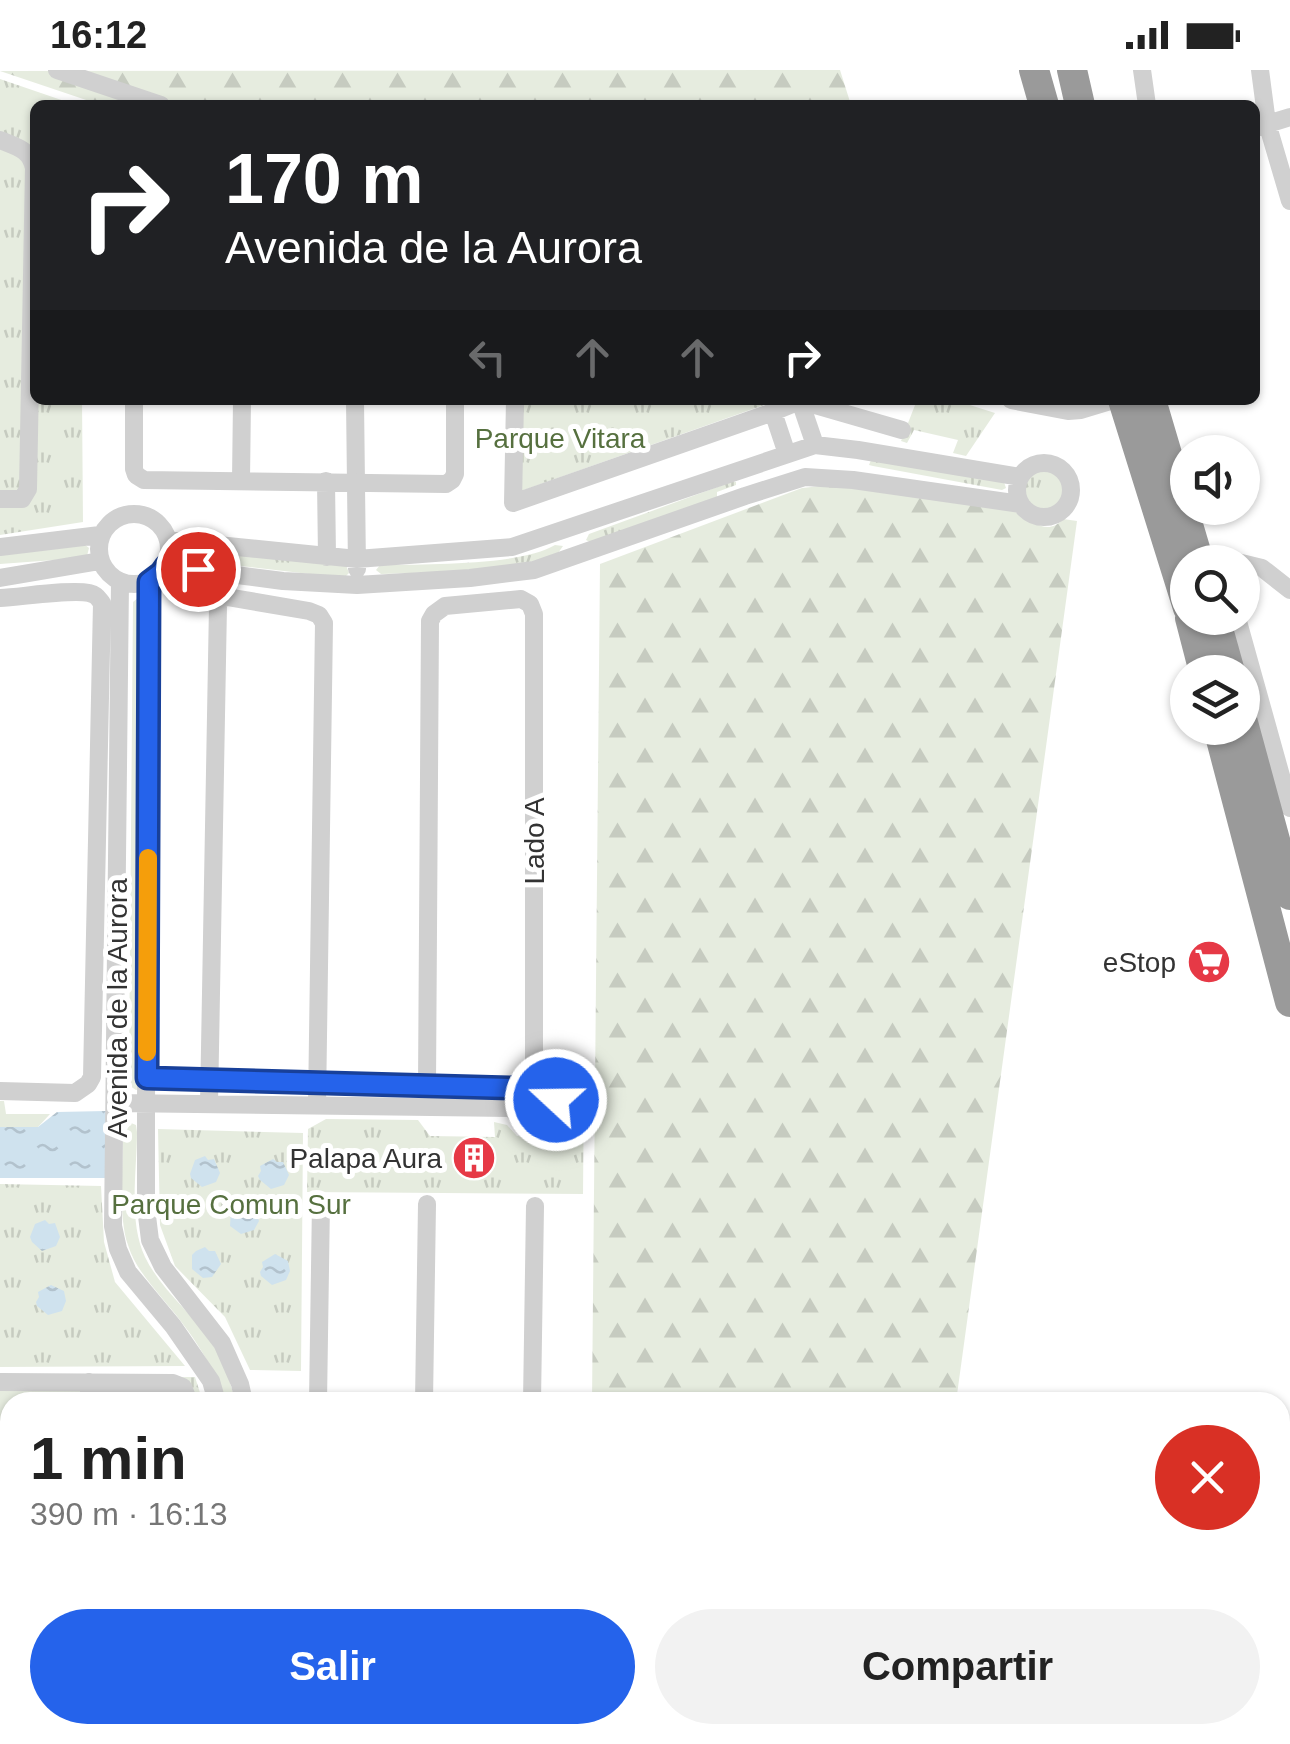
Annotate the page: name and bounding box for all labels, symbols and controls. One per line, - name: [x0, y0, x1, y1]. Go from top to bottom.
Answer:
- text: 16:12: [50, 14, 147, 56]
- icon: right: [60, 140, 190, 270]
- text: 170 m: [225, 140, 423, 218]
- text: Avenida de la Aurora: [225, 222, 642, 273]
- icon: left: [460, 330, 515, 385]
- icon: ahead: [565, 330, 620, 385]
- icon: ahead: [670, 330, 725, 385]
- icon: right: [775, 330, 830, 385]
- park label: Parque Vitara: [475, 423, 646, 454]
- map controls: [1170, 435, 1260, 745]
- button: sound: [1170, 435, 1260, 525]
- pin: [156, 527, 241, 612]
- icon: arrive: [171, 542, 226, 597]
- button: search: [1170, 545, 1260, 635]
- button: layers: [1170, 655, 1260, 745]
- street label: Lado A: [519, 797, 550, 885]
- street label: Avenida de la Aurora: [102, 878, 133, 1138]
- supermarket icon: eStop: [1186, 939, 1232, 985]
- place label: eStop: [1103, 947, 1176, 978]
- position arrow: [504, 1048, 608, 1152]
- building icon: Palapa Aura: [451, 1135, 497, 1181]
- place label: Palapa Aura: [289, 1143, 442, 1174]
- park label: Parque Comun Sur: [111, 1189, 351, 1220]
- text: 1 min: [30, 1425, 187, 1492]
- button: close: [1155, 1425, 1260, 1530]
- text: 390 m · 16:13: [30, 1496, 227, 1532]
- button: Salir: [30, 1609, 635, 1724]
- button: Compartir: [655, 1609, 1260, 1724]

